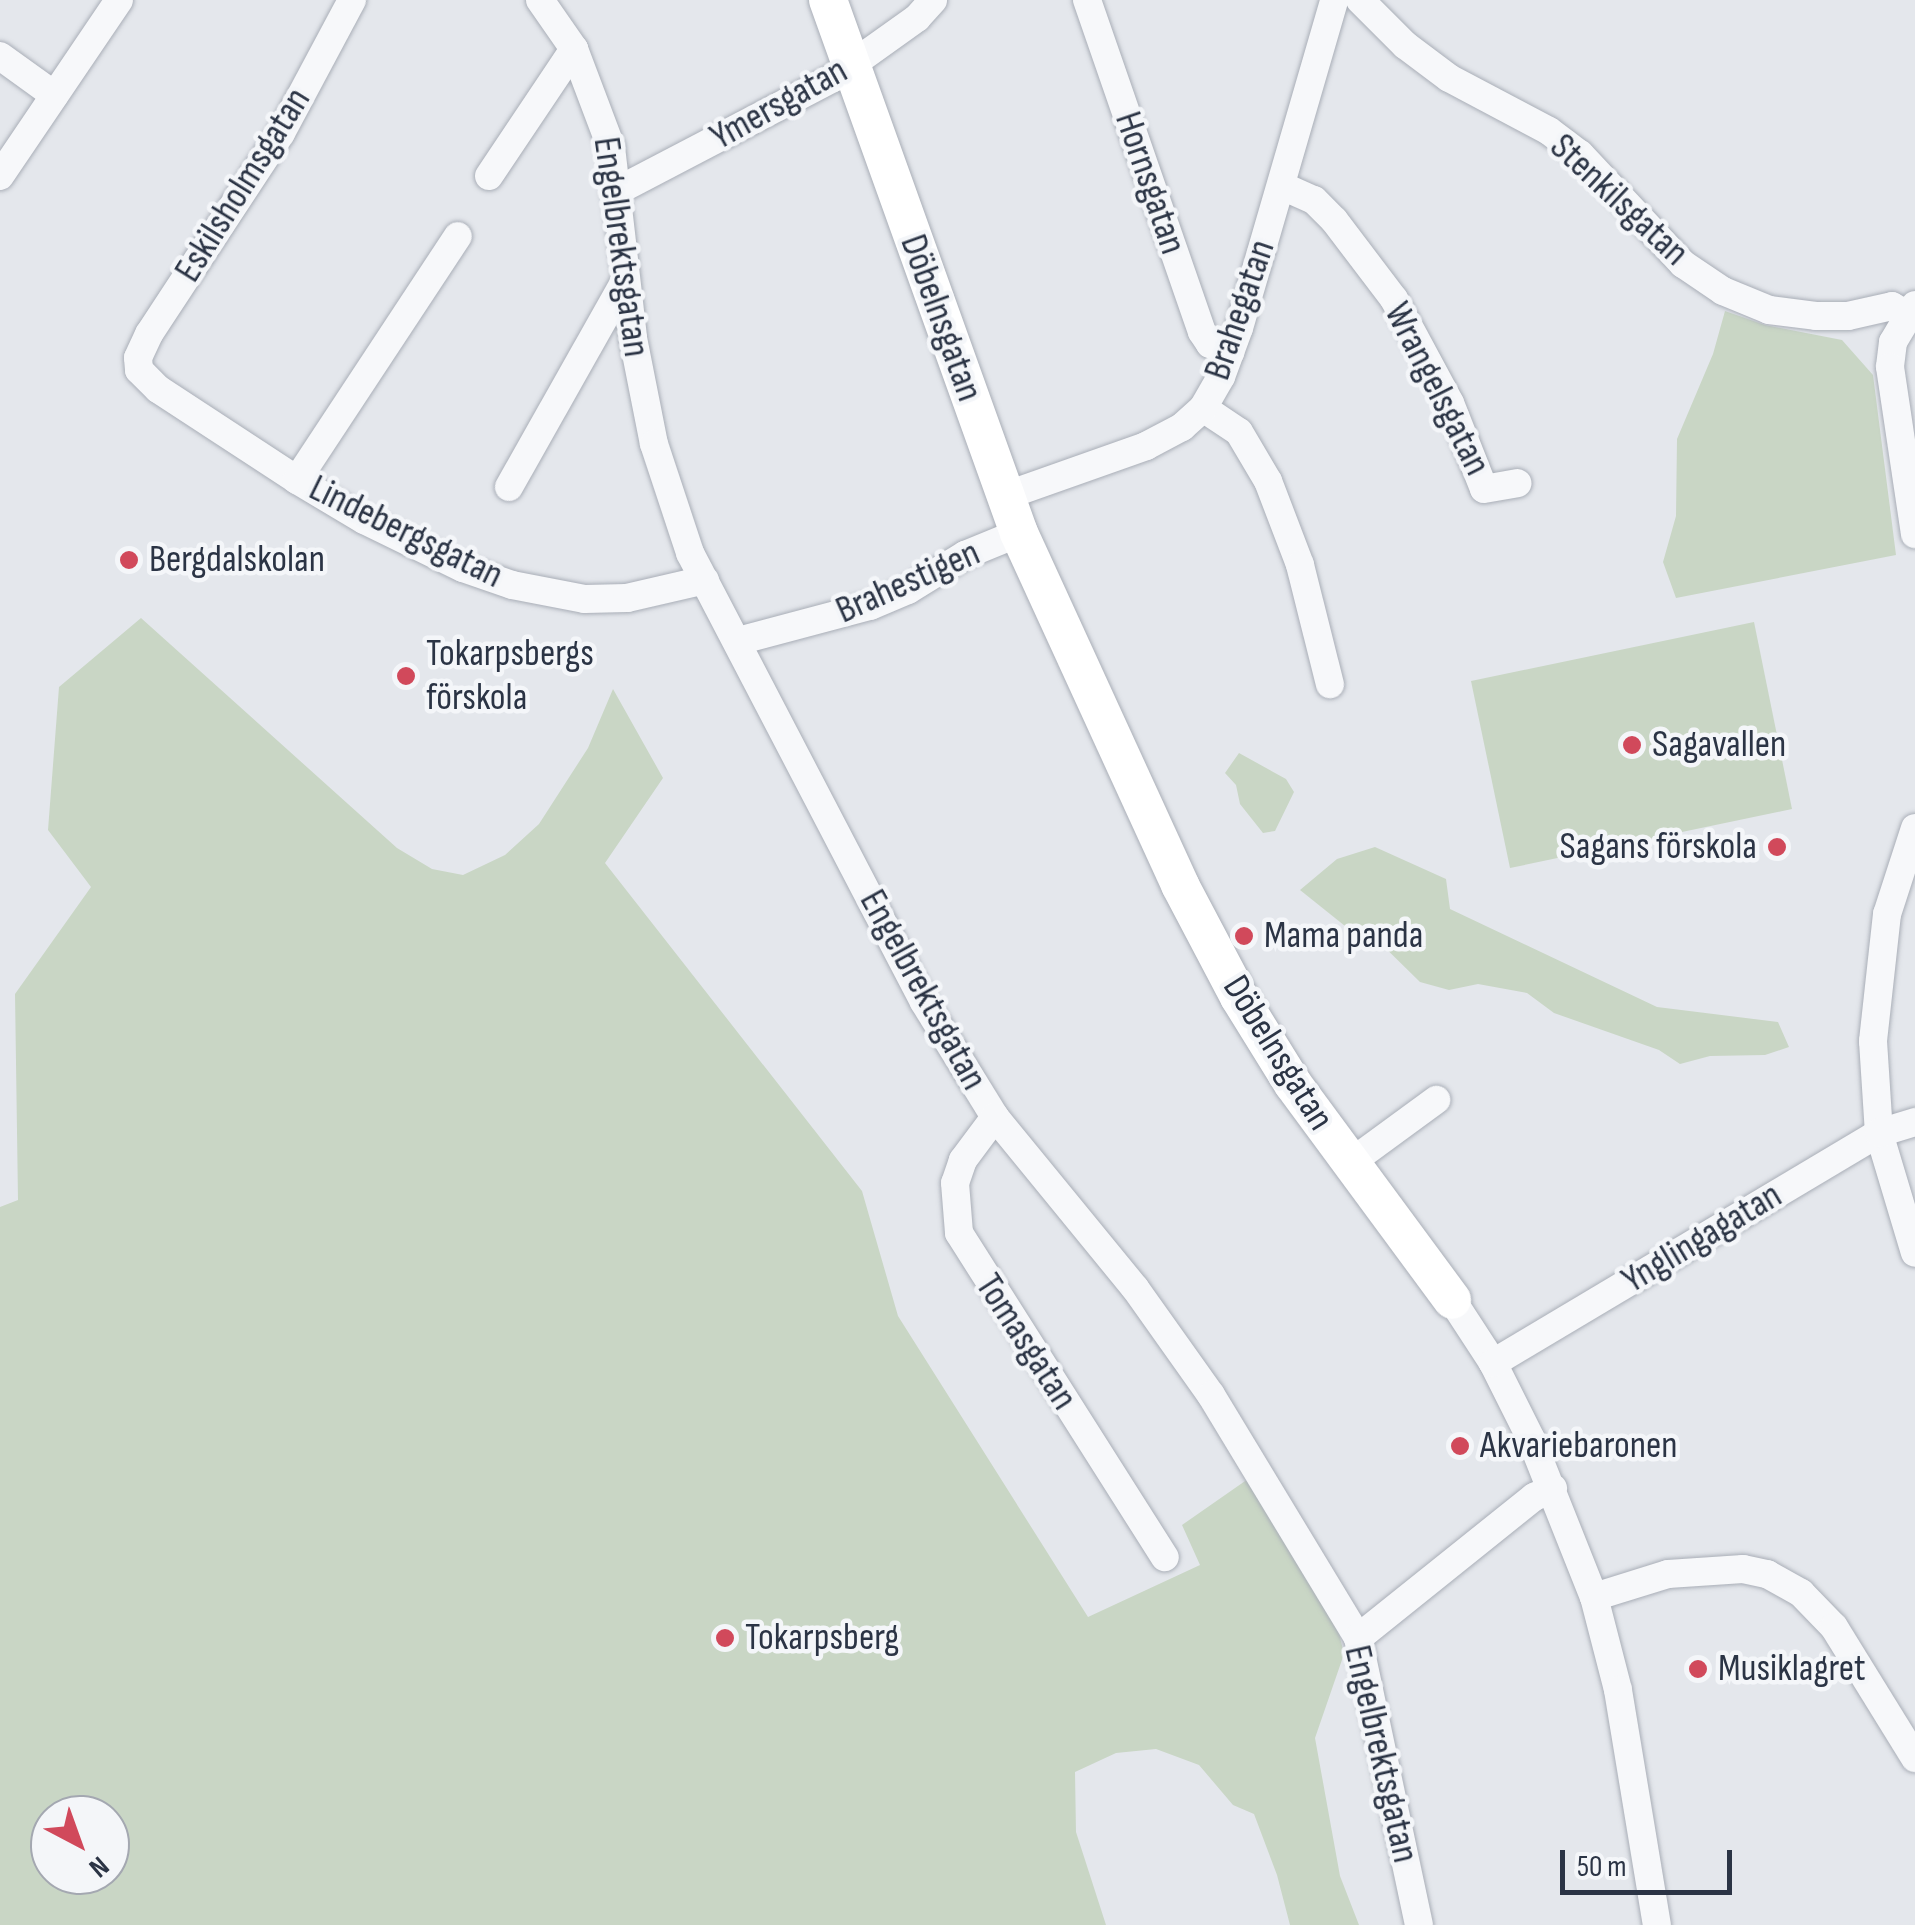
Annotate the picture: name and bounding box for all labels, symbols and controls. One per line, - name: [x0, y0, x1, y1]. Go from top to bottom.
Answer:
- street label: Ymersgatan: [703, 48, 855, 160]
- street label: Eskilsholmsgatan: [165, 80, 321, 290]
- street label: Hornsgatan: [1104, 106, 1196, 260]
- street label: Stenkilsgatan: [1540, 124, 1698, 276]
- street label: Engelbrektsgatan: [583, 134, 659, 360]
- street label: Döbelnsgatan: [890, 229, 992, 407]
- street label: Brahegatan: [1195, 234, 1285, 386]
- street label: Wrangelsgatan: [1374, 295, 1500, 483]
- street label: Lindebergsgatan: [302, 466, 510, 598]
- street label: Brahestigen: [829, 530, 987, 634]
- place label: Bergdalskolan: [149, 537, 325, 583]
- marker: Bergdalskolan: [118, 549, 140, 571]
- place label: Tokarpsbergs förskola: [426, 631, 594, 721]
- marker: Tokarpsbergs förskola: [395, 665, 417, 687]
- place label: Sagavallen: [1652, 722, 1786, 768]
- marker: Sagavallen: [1621, 734, 1643, 756]
- place label: Sagans förskola: [1560, 824, 1757, 870]
- marker: Sagans förskola: [1766, 836, 1788, 858]
- street label: Engelbrektsgatan: [849, 882, 997, 1098]
- place label: Mama panda: [1264, 913, 1423, 959]
- marker: Mama panda: [1233, 925, 1255, 947]
- street label: Döbelnsgatan: [1213, 967, 1343, 1139]
- street label: Ynglingagatan: [1614, 1173, 1790, 1303]
- street label: Tomasgatan: [965, 1266, 1087, 1418]
- place label: Akvariebaronen: [1480, 1423, 1678, 1469]
- marker: Akvariebaronen: [1449, 1435, 1471, 1457]
- place label: Tokarpsberg: [745, 1615, 899, 1661]
- marker: Tokarpsberg: [714, 1627, 736, 1649]
- street label: Engelbrektsgatan: [1334, 1641, 1428, 1867]
- place label: Musiklagret: [1718, 1646, 1866, 1692]
- marker: Musiklagret: [1687, 1658, 1709, 1680]
- north arrow: [30, 1795, 130, 1895]
- scale bar: [1565, 1830, 1738, 1892]
- text: N: [82, 1849, 115, 1884]
- text: 50 m: [1577, 1849, 1626, 1885]

